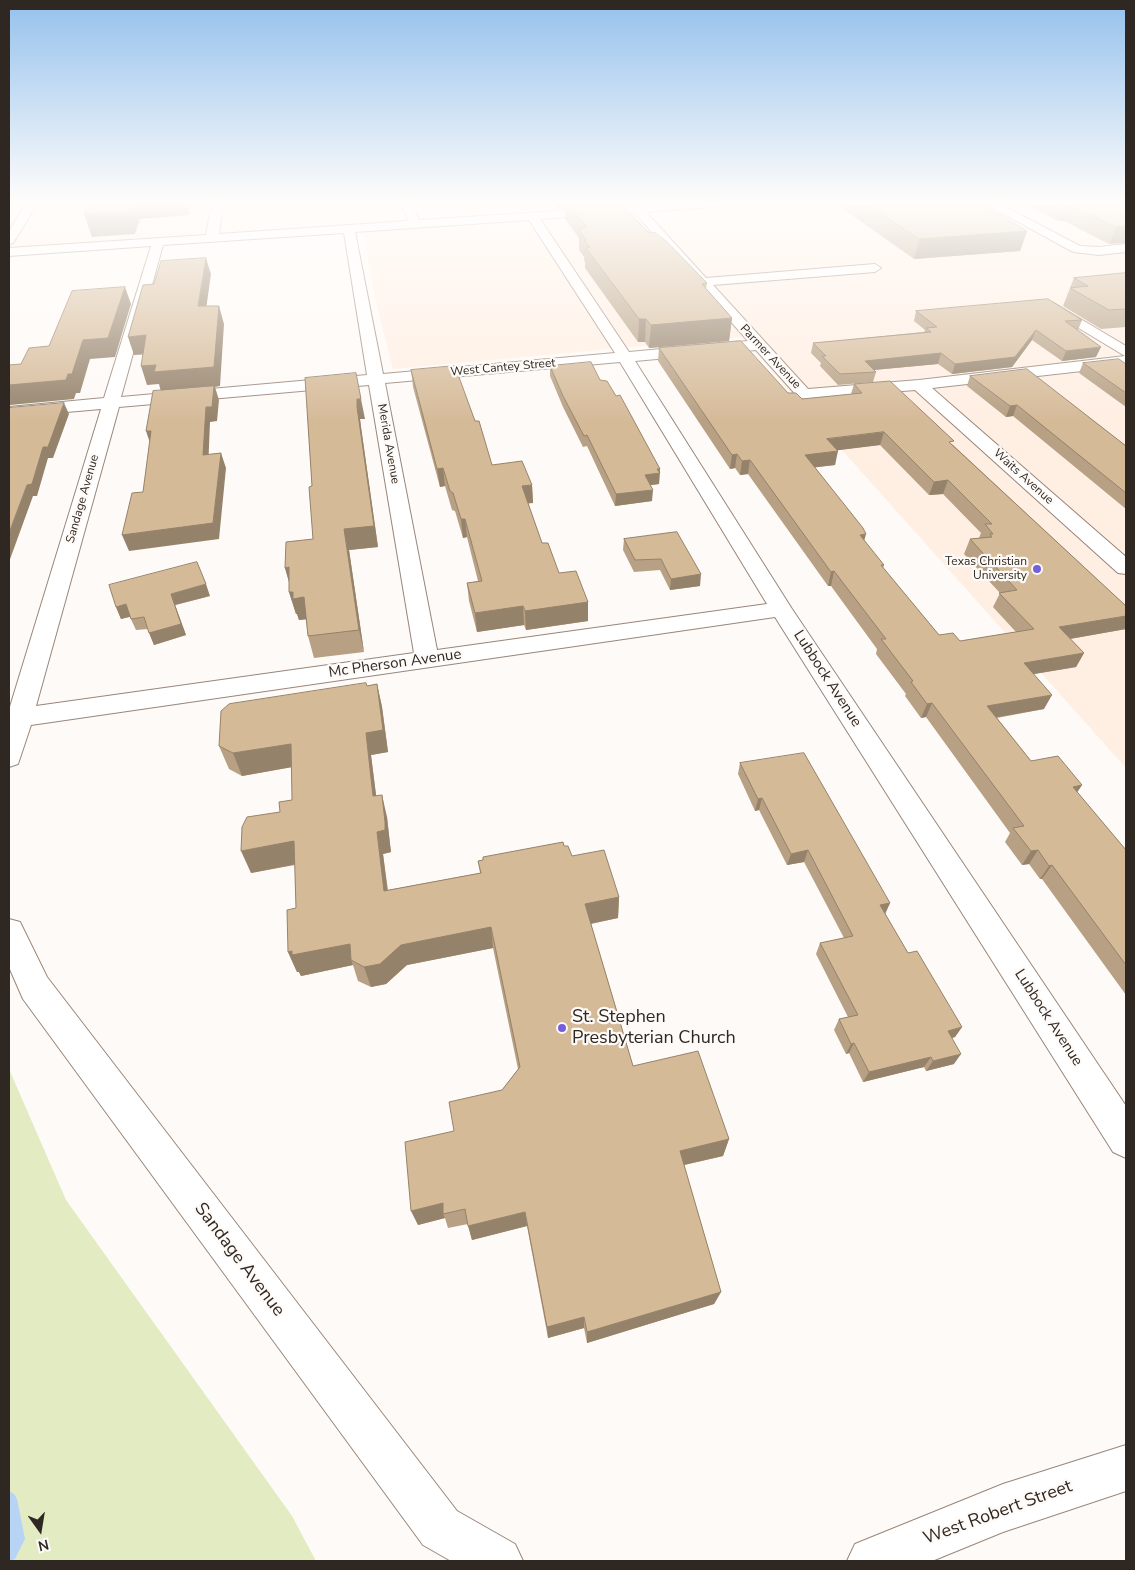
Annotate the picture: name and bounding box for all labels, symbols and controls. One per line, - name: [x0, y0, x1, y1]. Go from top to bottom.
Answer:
- street label: Parmer Avenue: [736, 322, 804, 392]
- street label: West Cantey Street: [450, 356, 556, 380]
- street label: Merida Avenue: [374, 403, 402, 485]
- street label: Waits Avenue: [990, 446, 1056, 508]
- street label: Sandage Avenue: [64, 453, 102, 545]
- place label: Texas Christian University: [945, 555, 1027, 583]
- marker: Texas Christian University: [1031, 563, 1043, 575]
- street label: Lubbock Avenue: [789, 627, 865, 731]
- street label: Mc Pherson Avenue: [327, 646, 463, 682]
- street label: Lubbock Avenue: [1010, 966, 1086, 1070]
- place label: St. Stephen Presbyterian Church: [572, 1007, 736, 1050]
- marker: St. Stephen Presbyterian Church: [556, 1022, 568, 1034]
- street label: Sandage Avenue: [189, 1199, 289, 1321]
- street label: West Robert Street: [921, 1476, 1075, 1550]
- north arrow: [15, 1505, 65, 1555]
- text: N: [36, 1535, 51, 1556]

